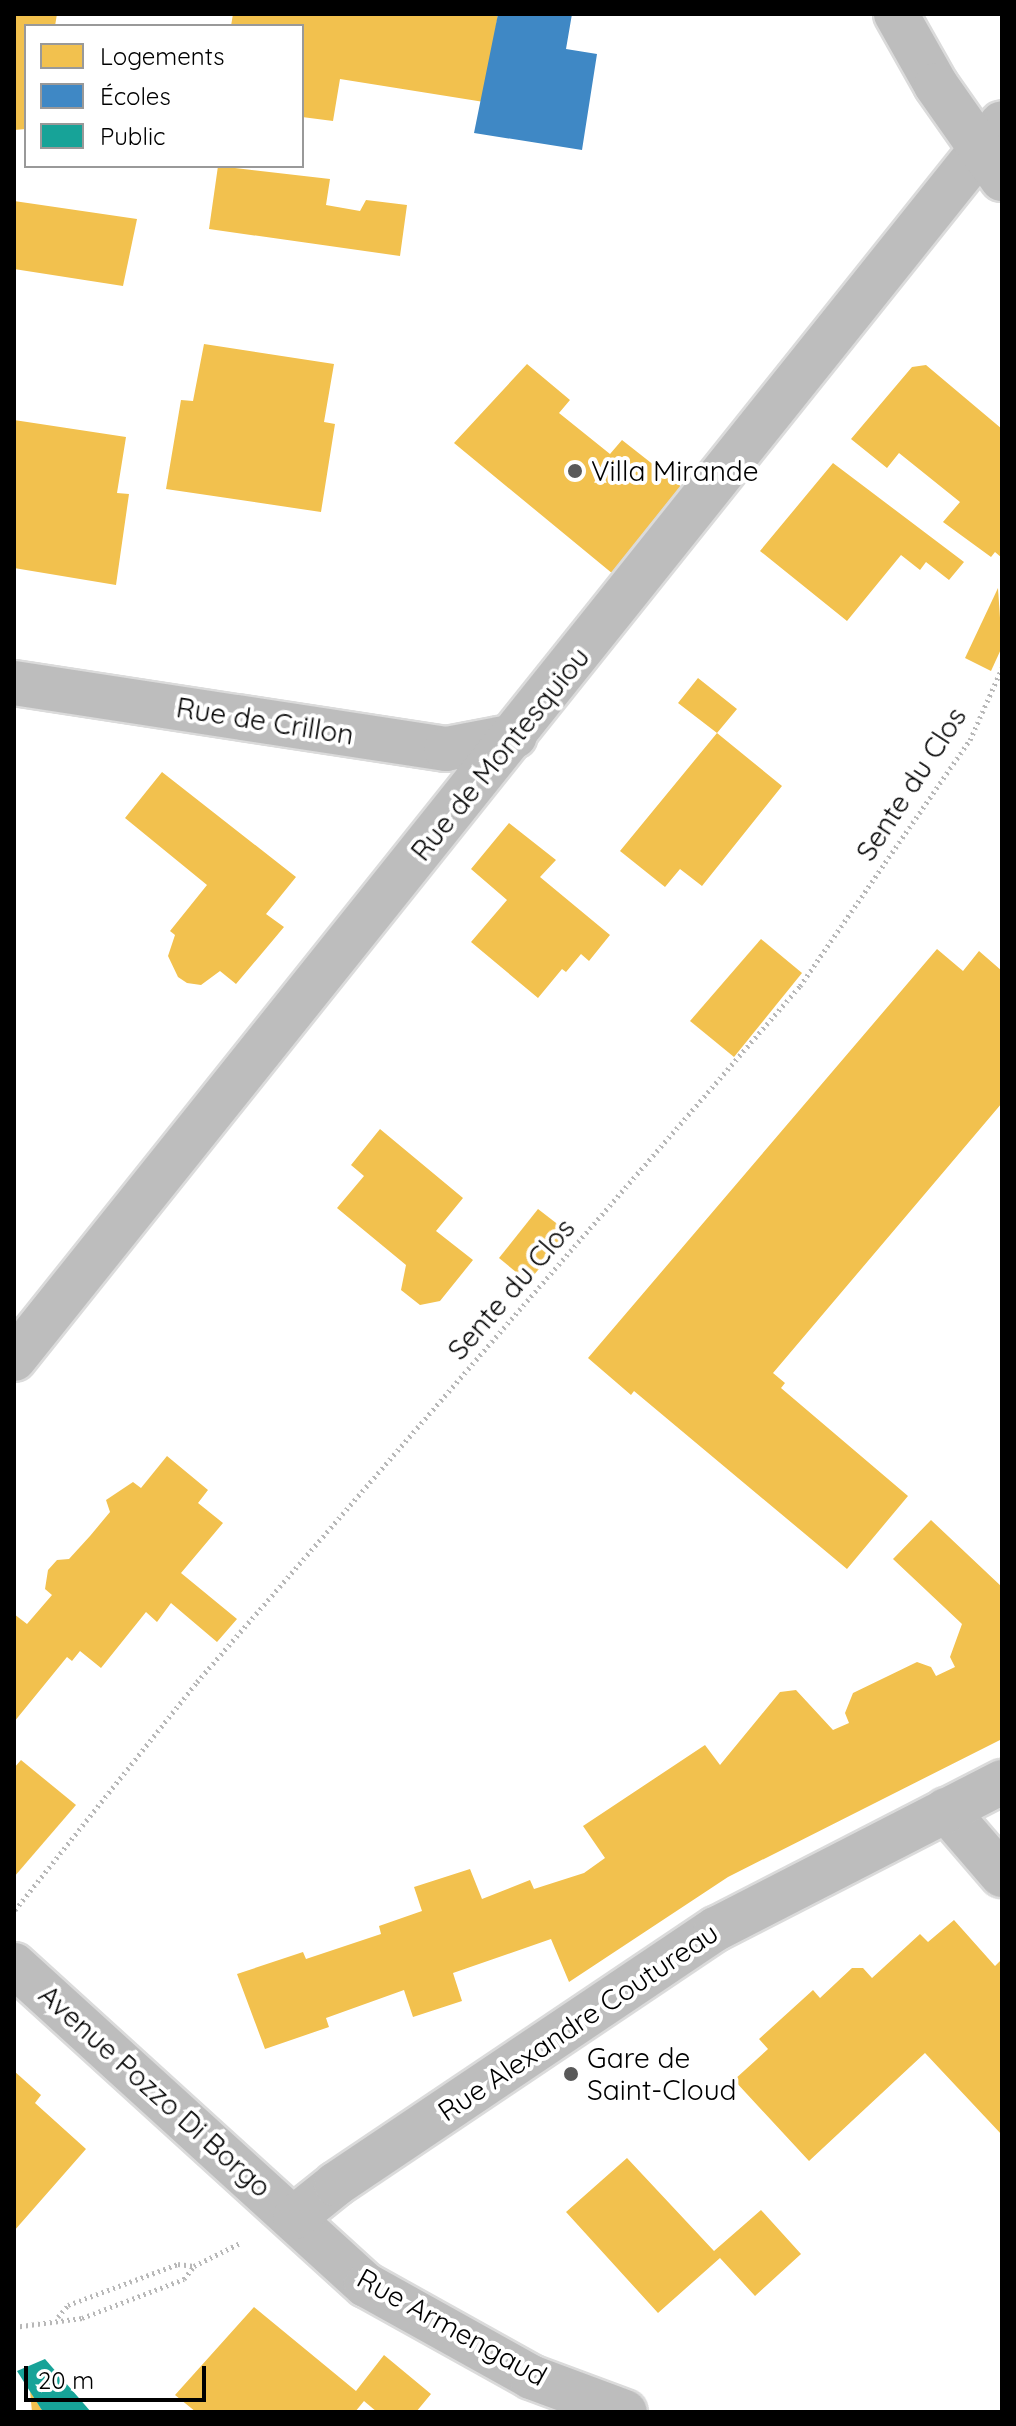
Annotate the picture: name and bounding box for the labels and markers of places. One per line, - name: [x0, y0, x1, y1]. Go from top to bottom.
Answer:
- place label: Villa Mirande: [591, 454, 759, 488]
- marker: Villa Mirande: [566, 462, 584, 480]
- place label: Gare de Saint-Cloud: [587, 2041, 737, 2107]
- marker: Gare de Saint-Cloud: [562, 2065, 580, 2083]

